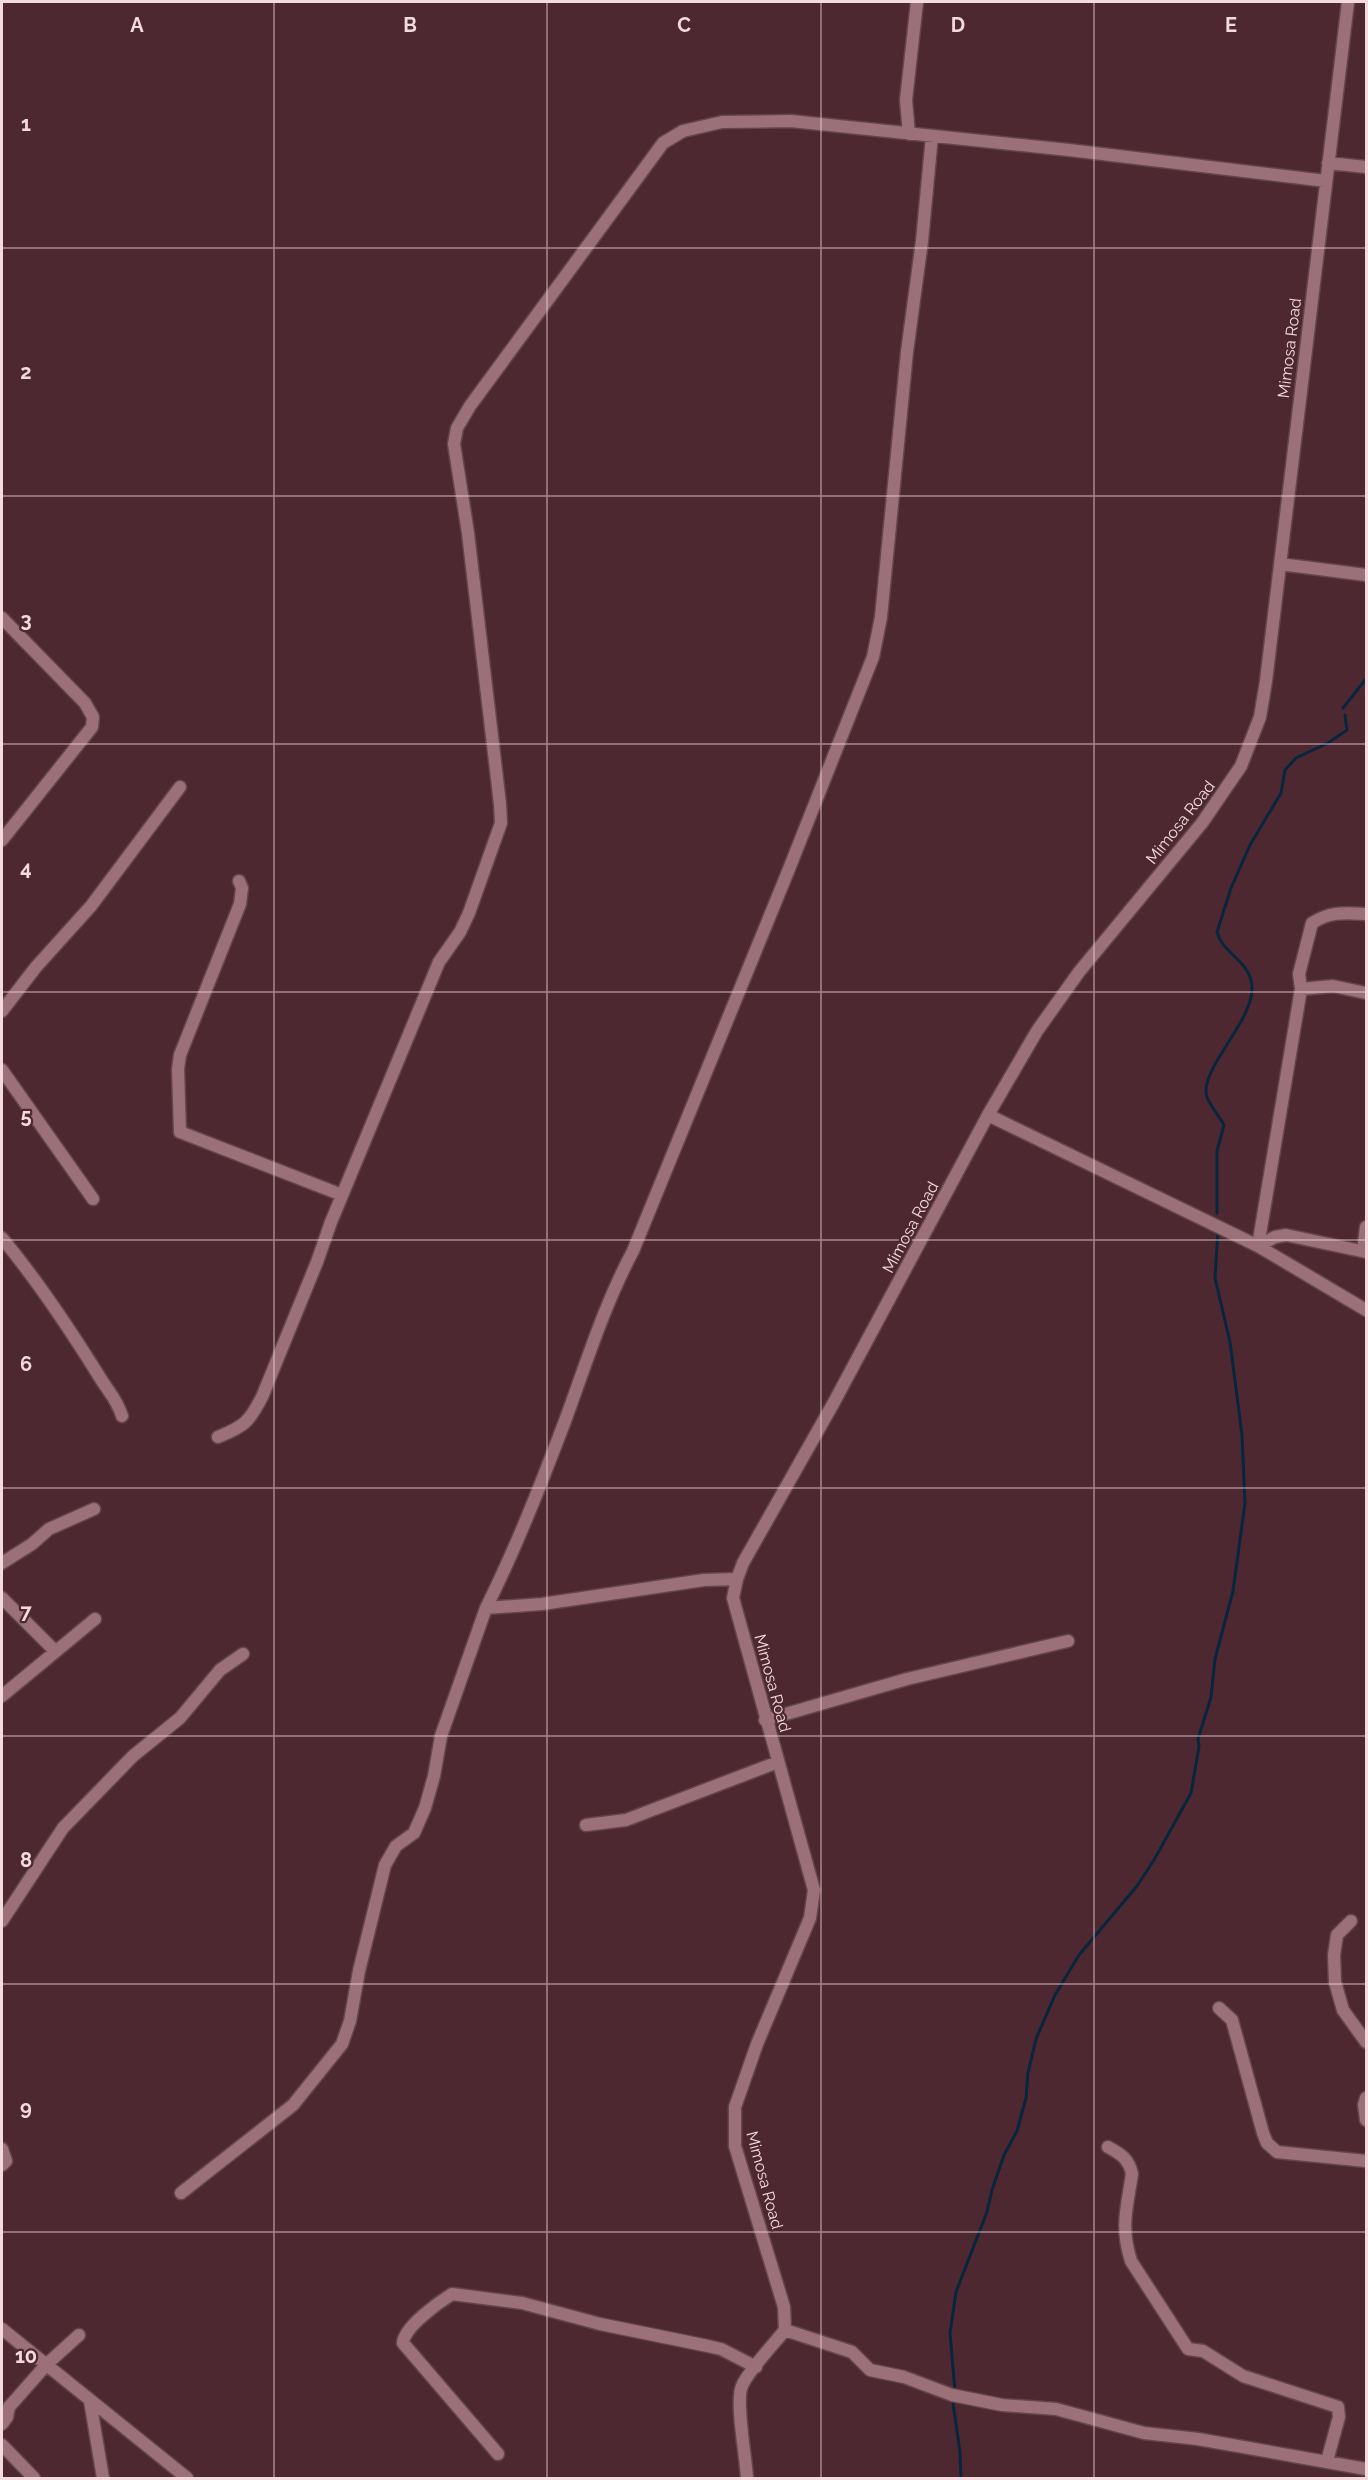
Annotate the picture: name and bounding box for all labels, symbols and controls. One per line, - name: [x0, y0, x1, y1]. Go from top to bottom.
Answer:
- text: A: [130, 13, 144, 37]
- text: B: [403, 13, 417, 37]
- text: C: [677, 13, 691, 37]
- text: D: [951, 13, 965, 37]
- text: E: [1225, 13, 1237, 37]
- text: 1: [21, 112, 31, 136]
- street label: Mimosa Road: [1274, 297, 1305, 399]
- text: 2: [20, 360, 32, 384]
- text: 3: [20, 608, 32, 632]
- street label: Mimosa Road: [1142, 777, 1219, 868]
- text: 4: [20, 856, 32, 880]
- text: 5: [20, 1104, 32, 1128]
- street label: Mimosa Road: [878, 1178, 942, 1276]
- text: 6: [20, 1352, 32, 1376]
- text: 7: [20, 1600, 32, 1624]
- street label: Mimosa Road: [750, 1632, 795, 1734]
- text: 8: [20, 1848, 32, 1872]
- text: 9: [20, 2096, 32, 2120]
- street label: Mimosa Road: [742, 2129, 787, 2231]
- text: 10: [15, 2344, 37, 2368]

